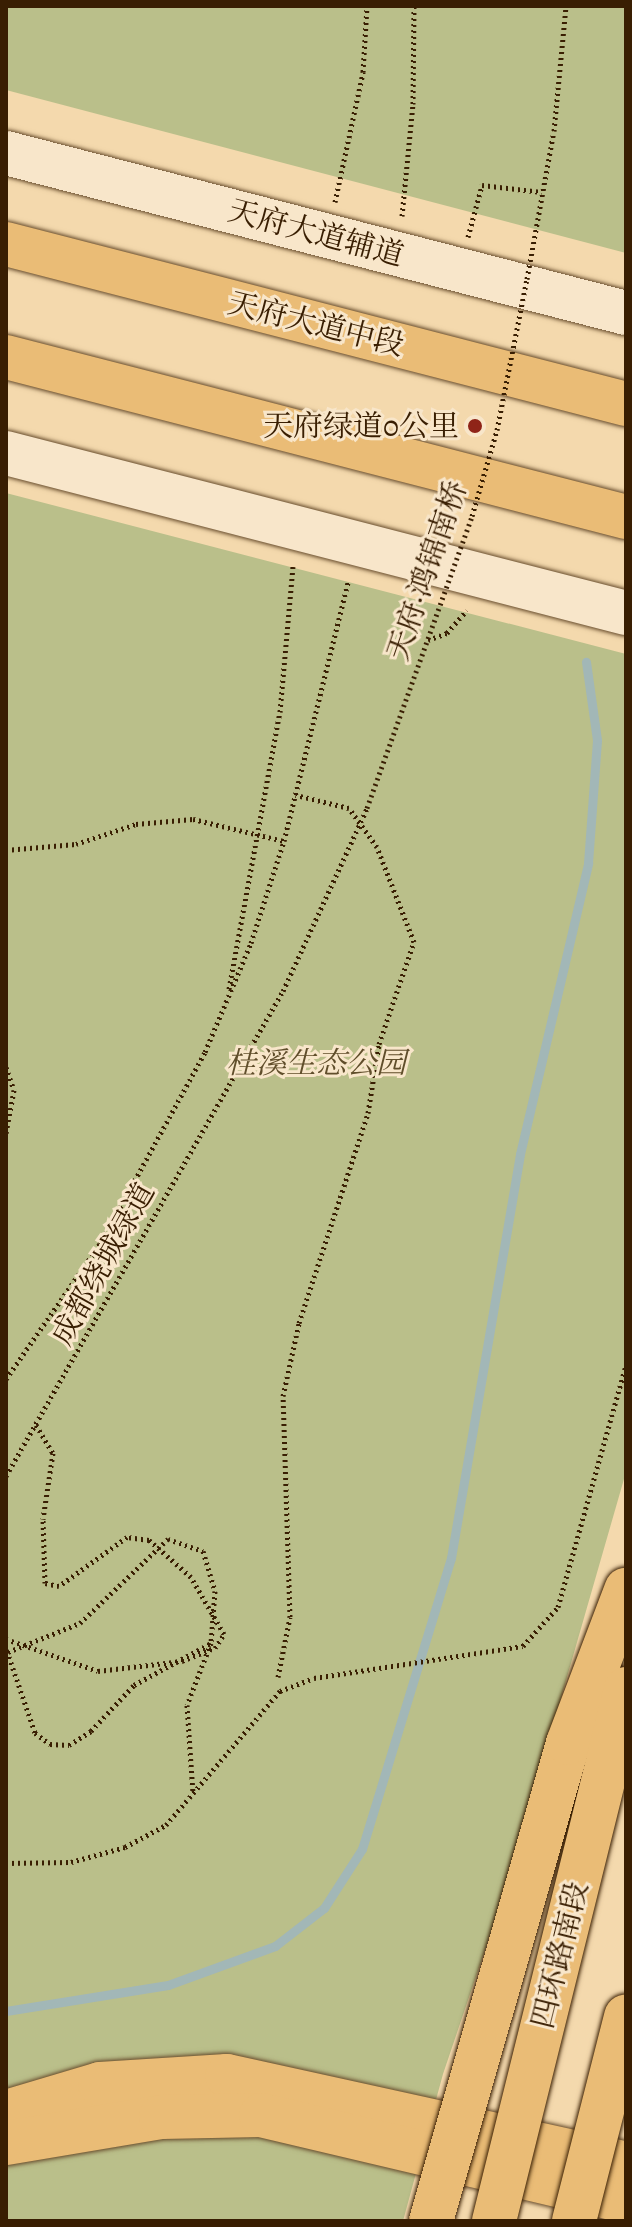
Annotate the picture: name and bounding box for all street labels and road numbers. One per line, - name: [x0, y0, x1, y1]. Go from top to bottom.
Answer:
- street label: 天府大道辅道: [224, 192, 408, 274]
- street label: 天府大道中段: [224, 285, 408, 363]
- street label: 天府·鸿锦南桥: [380, 477, 474, 665]
- street label: 成都绕城绿道: [44, 1177, 162, 1351]
- street label: 四环路南段: [524, 1878, 596, 2032]

